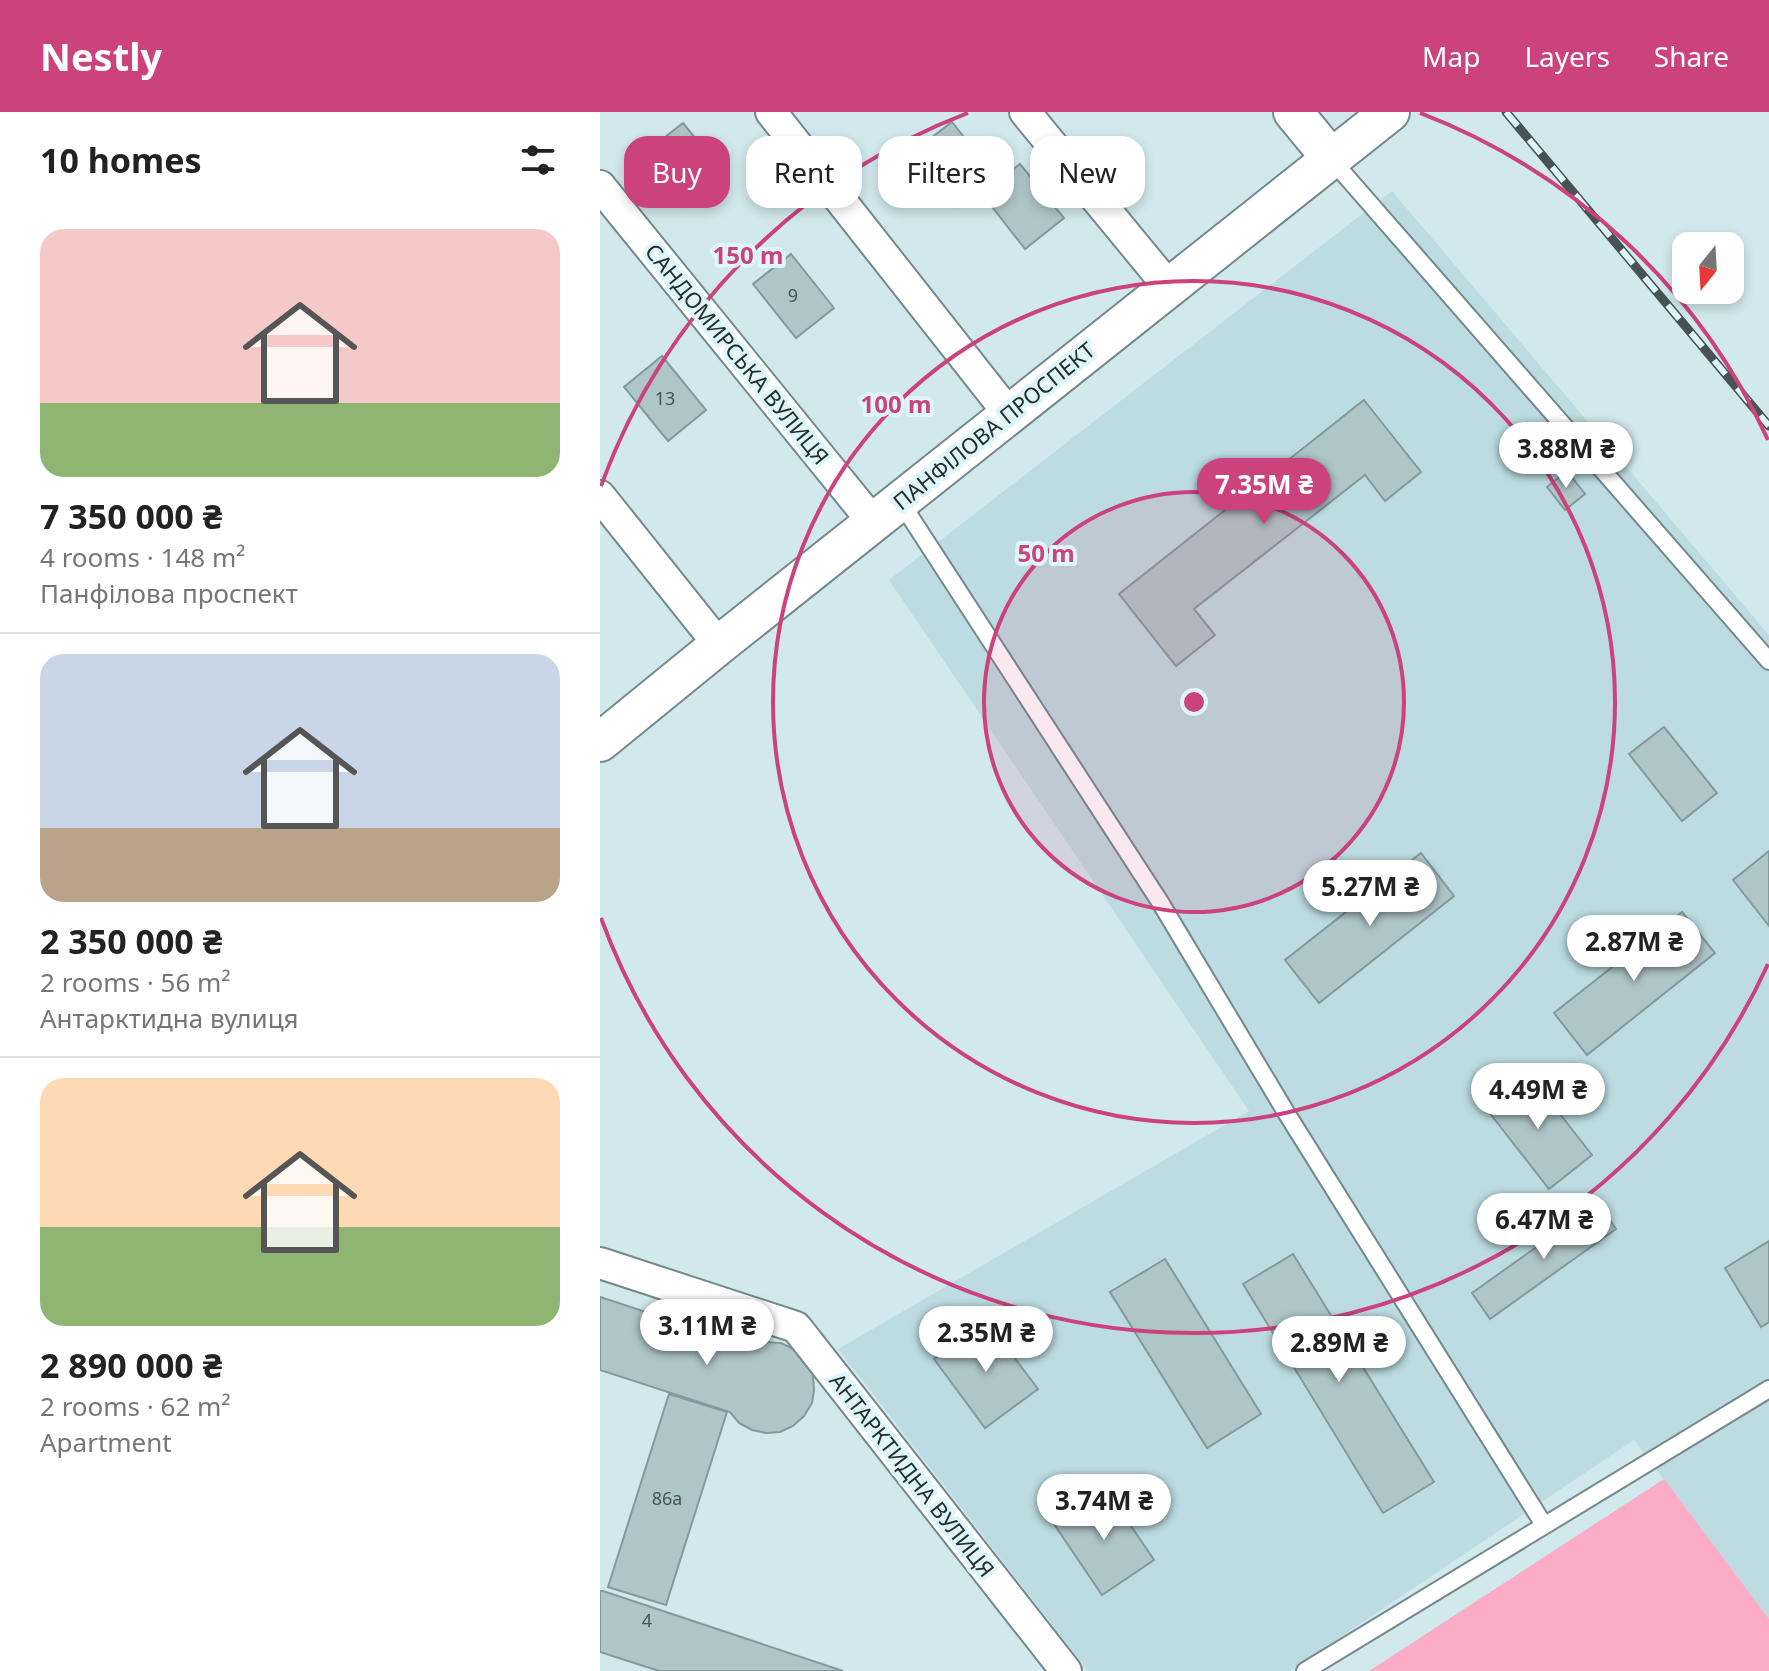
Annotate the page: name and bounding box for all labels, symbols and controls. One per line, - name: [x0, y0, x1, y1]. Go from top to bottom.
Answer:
- text: Nestly: [40, 30, 162, 82]
- text: Map: [1422, 37, 1480, 75]
- text: Layers: [1524, 37, 1610, 75]
- text: Share: [1654, 37, 1729, 75]
- chip: Buy: [624, 136, 730, 208]
- chip: Rent: [746, 136, 862, 208]
- chip: Filters: [878, 136, 1014, 208]
- chip: New: [1030, 136, 1145, 208]
- text: 10 homes: [40, 137, 202, 183]
- icon: filters: [516, 138, 560, 182]
- north arrow: [1672, 232, 1744, 304]
- map controls: [1672, 232, 1744, 304]
- street label: САНДОМИРСЬКА ВУЛИЦЯ: [639, 237, 836, 470]
- text: 150 m: [713, 238, 783, 271]
- icon: home: [228, 281, 372, 425]
- house number: 9: [788, 283, 798, 307]
- street label: ПАНФІЛОВА ПРОСПЕКТ: [886, 334, 1101, 516]
- house number: 13: [655, 386, 675, 410]
- text: 100 m: [861, 387, 931, 420]
- pin: 3.88M ₴: [1492, 422, 1640, 490]
- text: 3.88M ₴: [1517, 430, 1615, 466]
- pin: 7.35M ₴: [1190, 458, 1338, 526]
- text: 7.35M ₴: [1215, 466, 1313, 502]
- text: 7 350 000 ₴: [40, 493, 222, 539]
- text: 50 m: [1017, 536, 1075, 569]
- text: 4 rooms · 148 m²: [40, 539, 245, 575]
- text: Панфілова проспект: [40, 575, 298, 611]
- centre of rings: [1180, 688, 1208, 716]
- icon: home: [228, 706, 372, 850]
- pin: 5.27M ₴: [1296, 860, 1444, 928]
- text: 5.27M ₴: [1321, 868, 1419, 904]
- pin: 2.87M ₴: [1560, 915, 1708, 983]
- text: 2 350 000 ₴: [40, 918, 222, 964]
- text: 2.87M ₴: [1585, 923, 1683, 959]
- text: 2 rooms · 56 m²: [40, 964, 230, 1000]
- text: Антарктидна вулиця: [40, 1000, 299, 1036]
- pin: 4.49M ₴: [1464, 1063, 1612, 1131]
- text: 4.49M ₴: [1489, 1071, 1587, 1107]
- icon: home: [228, 1130, 372, 1274]
- pin: 6.47M ₴: [1470, 1193, 1618, 1261]
- text: 6.47M ₴: [1495, 1201, 1593, 1237]
- pin: 3.11M ₴: [633, 1299, 781, 1367]
- pin: 2.35M ₴: [912, 1306, 1060, 1374]
- text: 3.11M ₴: [658, 1307, 756, 1343]
- text: 2.35M ₴: [937, 1314, 1035, 1350]
- pin: 2.89M ₴: [1265, 1316, 1413, 1384]
- text: 2.89M ₴: [1290, 1324, 1388, 1360]
- text: 2 890 000 ₴: [40, 1342, 222, 1388]
- street label: АНТАРКТИДНА ВУЛИЦЯ: [824, 1366, 1002, 1583]
- text: 2 rooms · 62 m²: [40, 1388, 230, 1424]
- text: Apartment: [40, 1424, 172, 1460]
- pin: 3.74M ₴: [1030, 1474, 1178, 1542]
- text: 3.74M ₴: [1055, 1482, 1153, 1518]
- house number: 86а: [652, 1486, 682, 1510]
- house number: 4: [642, 1608, 652, 1632]

